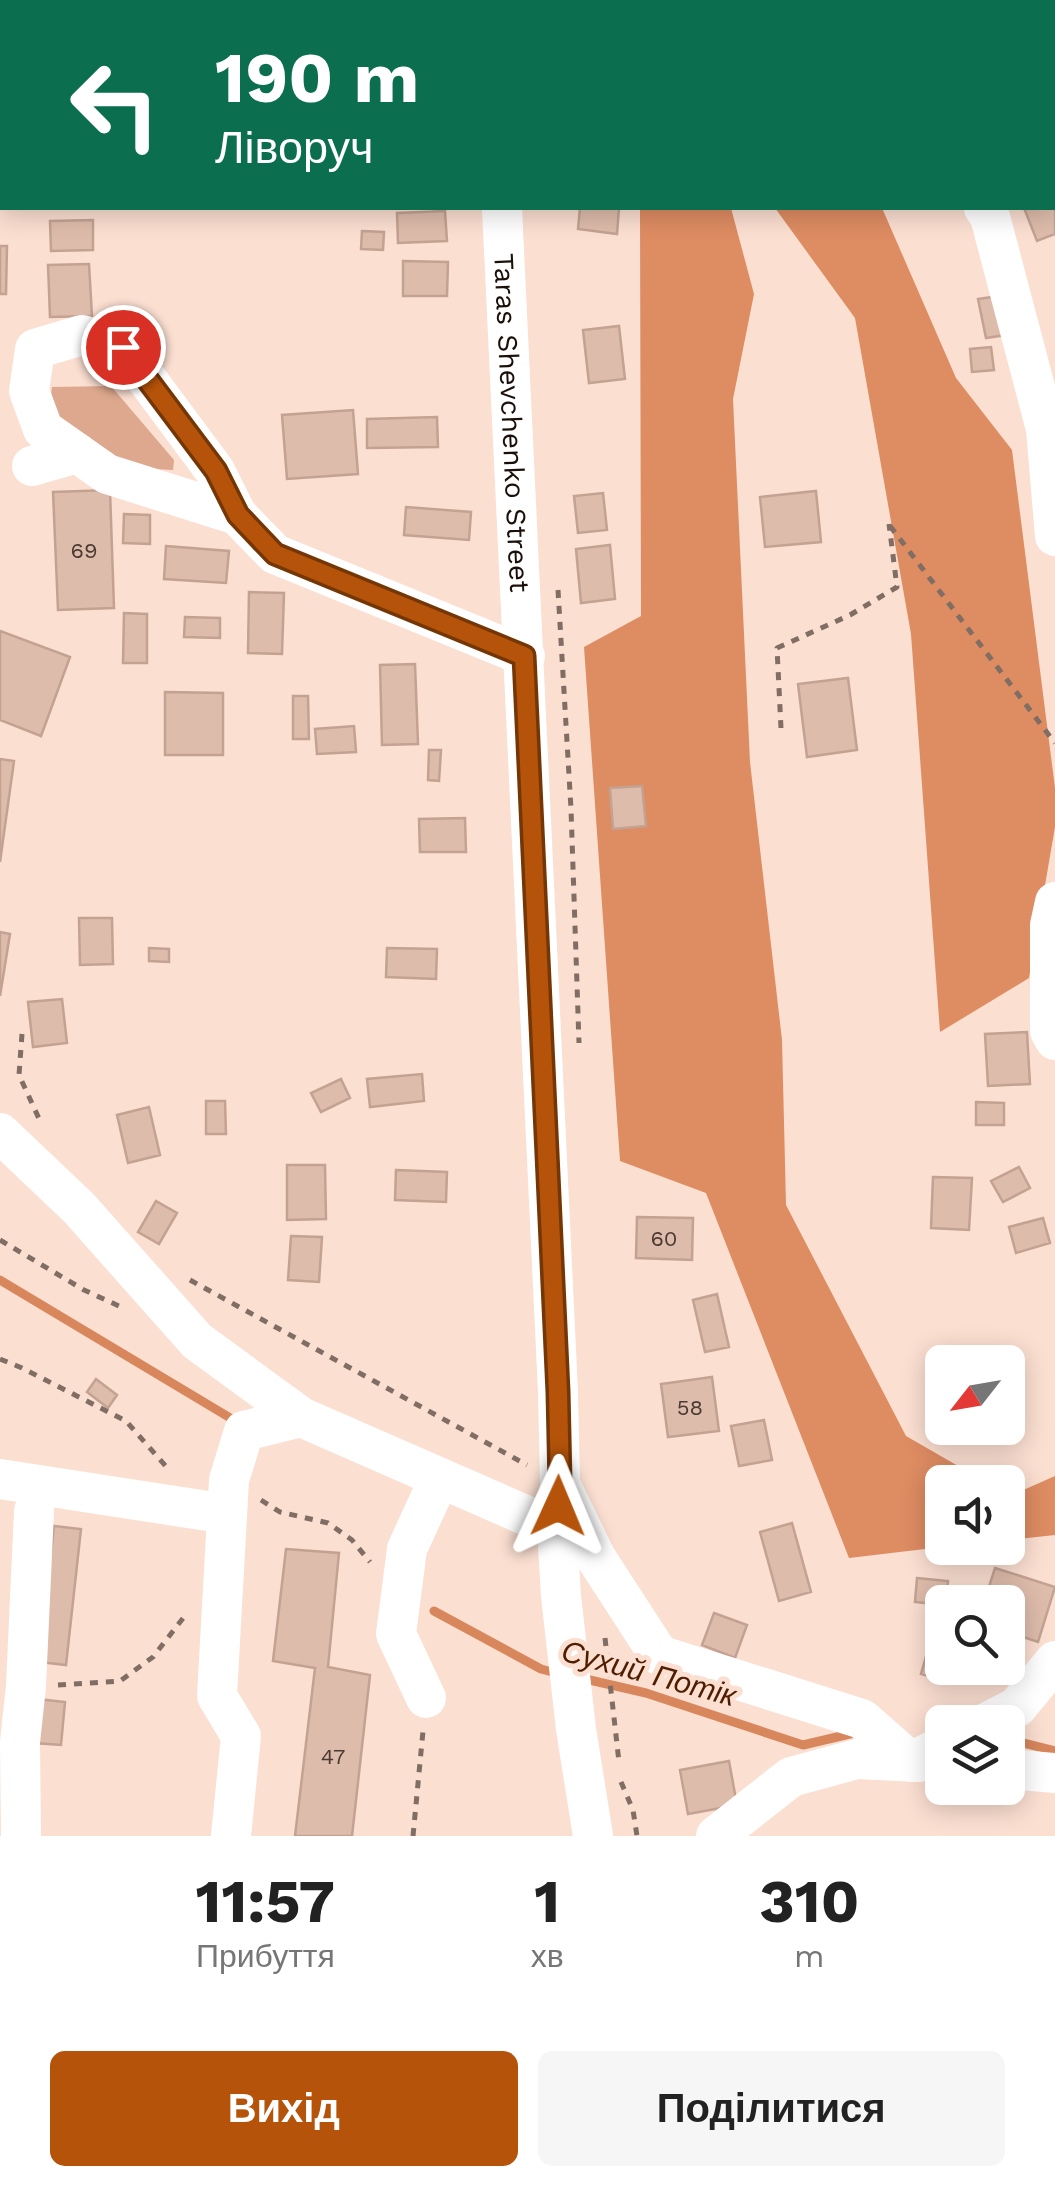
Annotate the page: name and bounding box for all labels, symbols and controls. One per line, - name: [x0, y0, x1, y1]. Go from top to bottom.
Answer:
- text: 190 m: [215, 37, 419, 119]
- icon: left: [50, 40, 180, 170]
- text: Ліворуч: [215, 121, 373, 174]
- street label: Taras Shevchenko Street: [488, 252, 537, 593]
- pin: [81, 305, 166, 390]
- icon: arrive: [96, 320, 151, 375]
- house number: 69: [71, 538, 97, 563]
- house number: 60: [650, 1226, 678, 1251]
- north arrow: [925, 1345, 1025, 1445]
- map controls: [925, 1345, 1025, 1805]
- house number: 58: [677, 1395, 703, 1420]
- position arrow: [506, 1454, 610, 1558]
- button: sound: [925, 1465, 1025, 1565]
- button: search: [925, 1585, 1025, 1685]
- water label: Сухий Потік: [558, 1633, 742, 1714]
- button: layers: [925, 1705, 1025, 1805]
- house number: 47: [321, 1744, 345, 1769]
- text: 11:57: [196, 1866, 335, 1937]
- text: 1: [534, 1866, 560, 1937]
- text: 310: [759, 1866, 859, 1937]
- text: Прибуття: [196, 1937, 335, 1975]
- text: хв: [531, 1937, 564, 1975]
- text: m: [794, 1937, 825, 1975]
- button: Вихід: [50, 2051, 518, 2166]
- button: Поділитися: [538, 2051, 1005, 2166]

